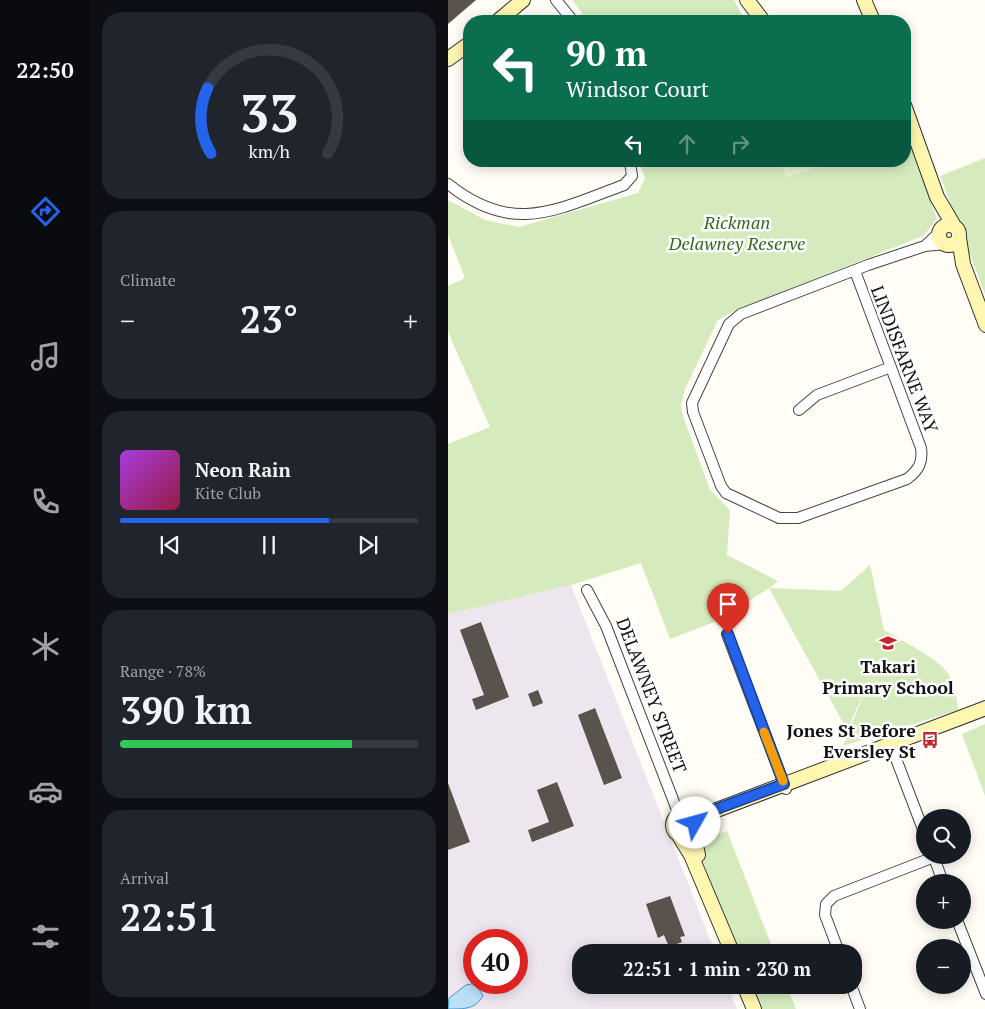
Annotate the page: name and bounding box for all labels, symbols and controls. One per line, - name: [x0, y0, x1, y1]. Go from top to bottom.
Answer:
- text: 90 m: [566, 30, 647, 76]
- icon: left: [483, 35, 548, 100]
- text: 22:50: [16, 55, 74, 84]
- text: Windsor Court: [566, 74, 709, 103]
- text: 33: [240, 78, 298, 147]
- icon: left: [620, 130, 648, 158]
- icon: ahead: [673, 130, 701, 158]
- icon: right: [726, 130, 754, 158]
- text: km/h: [248, 139, 290, 163]
- icon: directions: [28, 194, 63, 229]
- park label: Rickman Delawney Reserve: [668, 210, 805, 255]
- text: Climate: [120, 269, 176, 291]
- street label: LINDISFARNE WAY: [866, 282, 944, 436]
- text: 23°: [240, 294, 298, 344]
- text: −: [120, 302, 135, 339]
- text: +: [403, 302, 418, 339]
- icon: music: [28, 339, 63, 374]
- text: Neon Rain: [195, 457, 291, 482]
- text: Kite Club: [195, 482, 261, 504]
- icon: phone: [28, 484, 63, 519]
- icon: previous: [156, 531, 184, 559]
- icon: pause: [255, 531, 283, 559]
- icon: next: [354, 531, 382, 559]
- pin: [707, 583, 749, 634]
- icon: arrive: [714, 590, 742, 618]
- street label: DELAWNEY STREET: [611, 614, 693, 776]
- icon: climate: [28, 629, 63, 664]
- school or university icon: Takari Primary School: [878, 633, 898, 653]
- place label: Takari Primary School: [822, 654, 954, 699]
- text: Range · 78%: [120, 660, 206, 682]
- text: 390 km: [120, 685, 252, 735]
- place label: Jones St Before Eversley St: [787, 718, 916, 763]
- bus stop icon: Jones St Before Eversley St: [920, 730, 940, 750]
- icon: car: [28, 774, 63, 809]
- position arrow: [668, 796, 720, 848]
- map controls: [916, 809, 971, 994]
- button: search: [916, 809, 971, 864]
- text: Arrival: [120, 867, 169, 889]
- button: +: [916, 874, 971, 929]
- text: 22:51: [120, 892, 219, 942]
- icon: filters: [28, 919, 63, 954]
- speed limit sign: 40: [463, 929, 528, 994]
- button: −: [916, 939, 971, 994]
- text: 22:51 · 1 min · 230 m: [623, 956, 811, 981]

